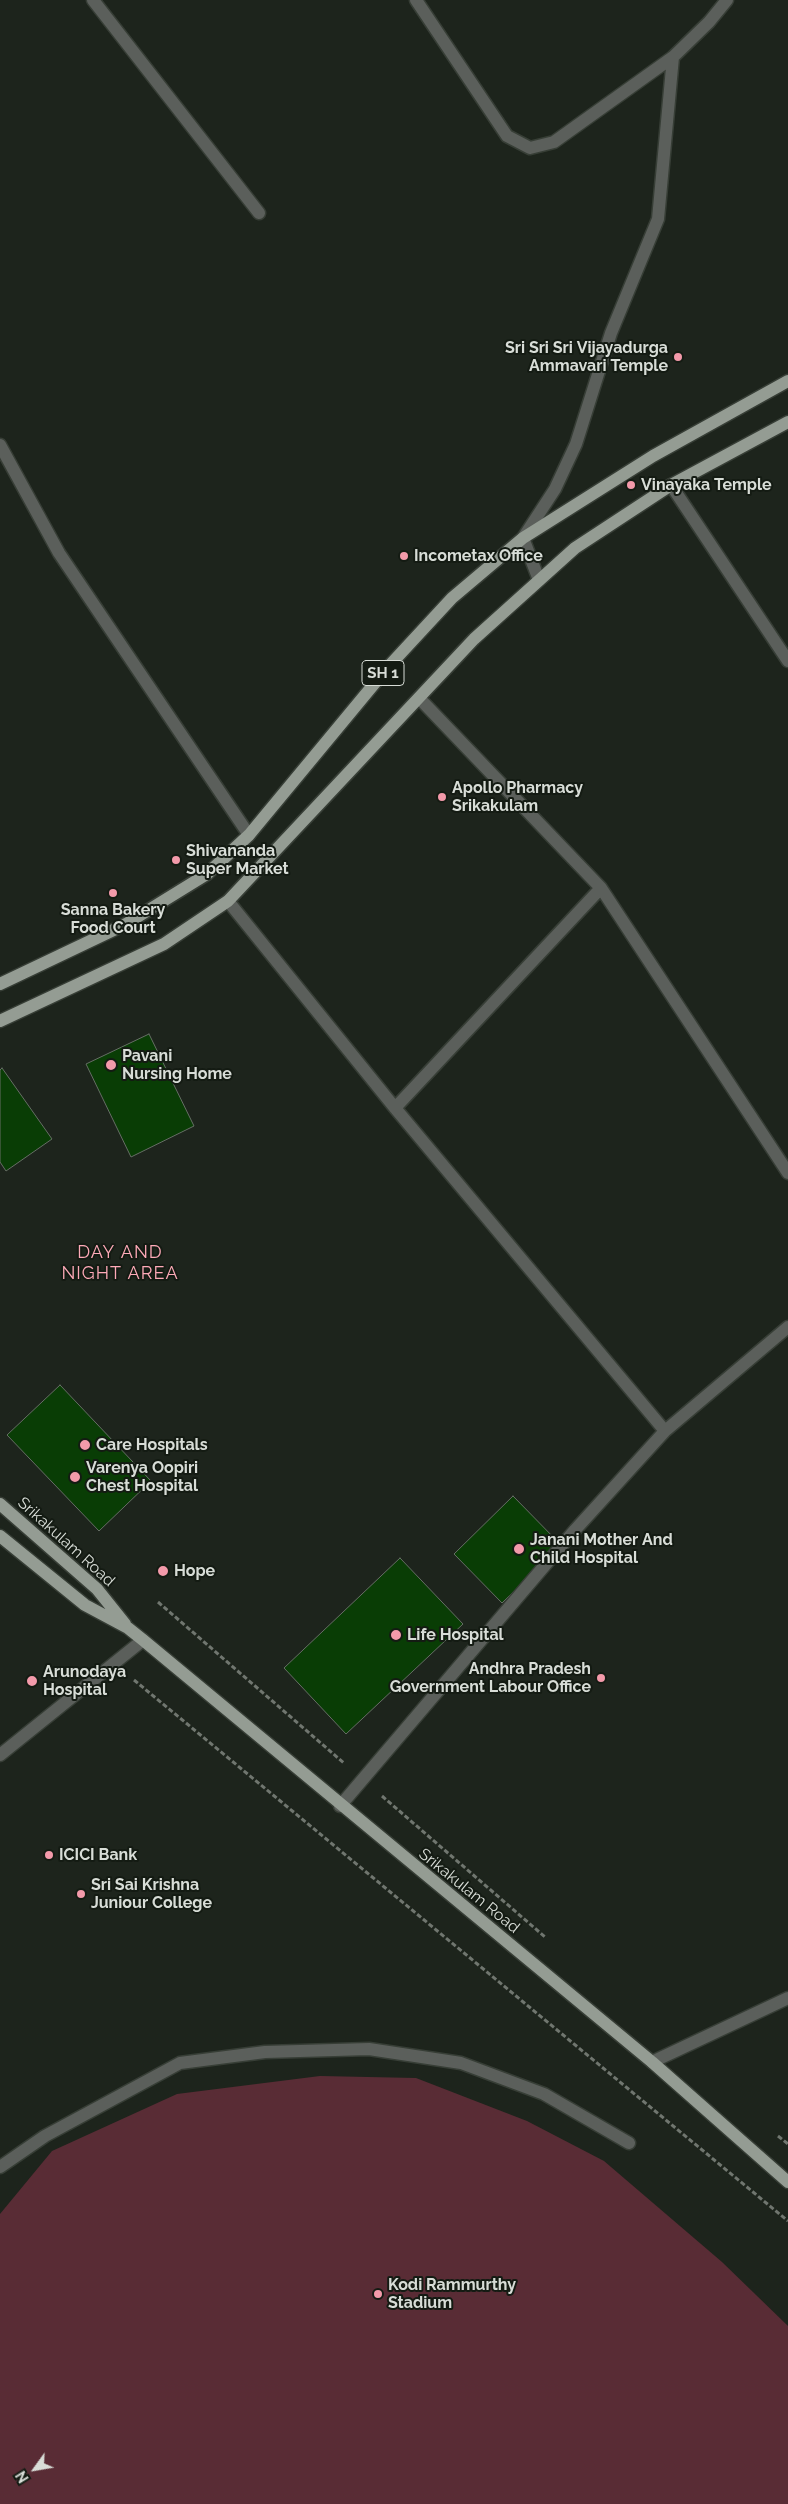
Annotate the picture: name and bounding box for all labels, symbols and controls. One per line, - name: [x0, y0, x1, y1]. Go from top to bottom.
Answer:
- place label: Sri Sri Sri Vijayadurga Ammavari Temple: [505, 338, 668, 376]
- marker: Sri Sri Sri Vijayadurga Ammavari Temple: [672, 351, 684, 363]
- place label: Vinayaka Temple: [641, 475, 772, 495]
- marker: Vinayaka Temple: [625, 479, 637, 491]
- place label: Incometax Office: [414, 546, 543, 566]
- marker: Incometax Office: [398, 550, 410, 562]
- road number: SH 1: [362, 660, 404, 686]
- place label: Apollo Pharmacy Srikakulam: [452, 778, 583, 816]
- marker: Apollo Pharmacy Srikakulam: [436, 791, 448, 803]
- place label: Shivananda Super Market: [186, 841, 289, 879]
- marker: Shivananda Super Market: [170, 854, 182, 866]
- marker: Sanna Bakery Food Court: [107, 887, 119, 899]
- place label: Sanna Bakery Food Court: [61, 900, 165, 938]
- place label: Pavani Nursing Home: [122, 1046, 232, 1084]
- marker: Pavani Nursing Home: [104, 1058, 118, 1072]
- district label: DAY AND NIGHT AREA: [60, 1242, 180, 1284]
- place label: Care Hospitals: [96, 1435, 208, 1455]
- marker: Care Hospitals: [78, 1438, 92, 1452]
- place label: Varenya Oopiri Chest Hospital: [86, 1458, 198, 1496]
- marker: Varenya Oopiri Chest Hospital: [68, 1470, 82, 1484]
- street label: Srikakulam Road: [13, 1493, 119, 1591]
- place label: Janani Mother And Child Hospital: [530, 1530, 673, 1568]
- marker: Janani Mother And Child Hospital: [512, 1542, 526, 1556]
- place label: Hope: [174, 1561, 215, 1581]
- marker: Hope: [156, 1564, 170, 1578]
- place label: Life Hospital: [407, 1625, 504, 1645]
- marker: Life Hospital: [389, 1628, 403, 1642]
- place label: Andhra Pradesh Government Labour Office: [390, 1659, 591, 1697]
- place label: Arunodaya Hospital: [43, 1662, 126, 1700]
- marker: Andhra Pradesh Government Labour Office: [595, 1672, 607, 1684]
- marker: Arunodaya Hospital: [25, 1674, 39, 1688]
- street label: Srikakulam Road: [415, 1844, 523, 1938]
- place label: ICICI Bank: [59, 1845, 137, 1865]
- marker: ICICI Bank: [43, 1849, 55, 1861]
- place label: Sri Sai Krishna Juniour College: [91, 1875, 212, 1913]
- marker: Sri Sai Krishna Juniour College: [75, 1888, 87, 1900]
- place label: Kodi Rammurthy Stadium: [388, 2275, 516, 2313]
- marker: Kodi Rammurthy Stadium: [372, 2288, 384, 2300]
- north arrow: [10, 2444, 60, 2494]
- text: N: [13, 2468, 32, 2486]

